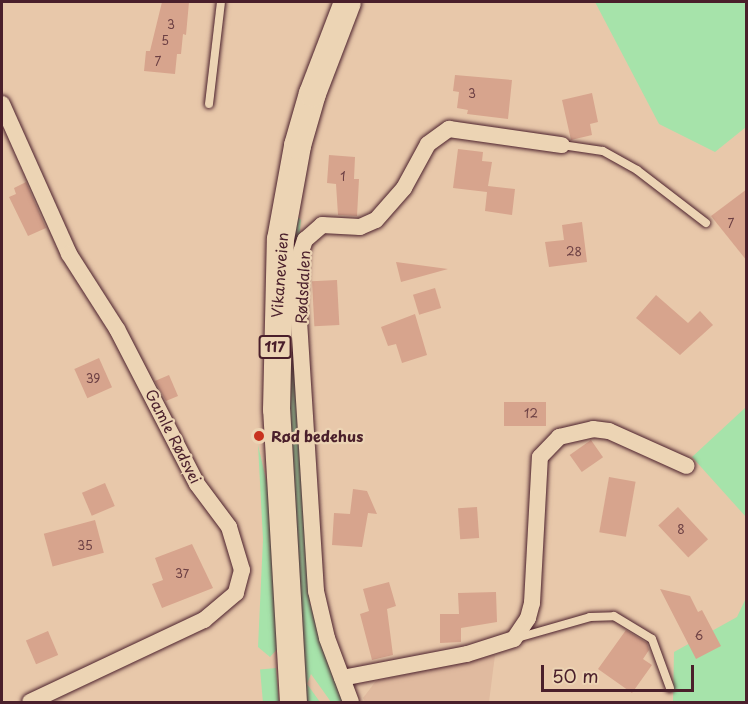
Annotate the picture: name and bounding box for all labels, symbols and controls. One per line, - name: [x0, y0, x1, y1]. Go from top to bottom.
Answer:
- house number: 3: [167, 18, 175, 32]
- house number: 5: [161, 34, 169, 48]
- house number: 7: [155, 55, 161, 69]
- house number: 3: [468, 87, 476, 101]
- house number: 1: [340, 170, 346, 184]
- house number: 7: [728, 217, 734, 231]
- street label: Vikaneveien: [267, 232, 291, 318]
- house number: 28: [566, 245, 582, 259]
- street label: Rødsdalen: [291, 250, 313, 324]
- road number: 117: [258, 336, 292, 358]
- house number: 39: [86, 372, 100, 386]
- street label: Gamle Rødsvei: [142, 385, 206, 487]
- house number: 12: [524, 407, 538, 421]
- place label: Rød bedehus: [271, 427, 364, 445]
- marker: Rød bedehus: [252, 429, 266, 443]
- house number: 8: [677, 523, 685, 537]
- house number: 35: [77, 539, 93, 553]
- house number: 37: [175, 567, 189, 581]
- house number: 6: [695, 629, 703, 643]
- scale bar: [544, 653, 697, 691]
- text: 50 m: [552, 662, 599, 689]

